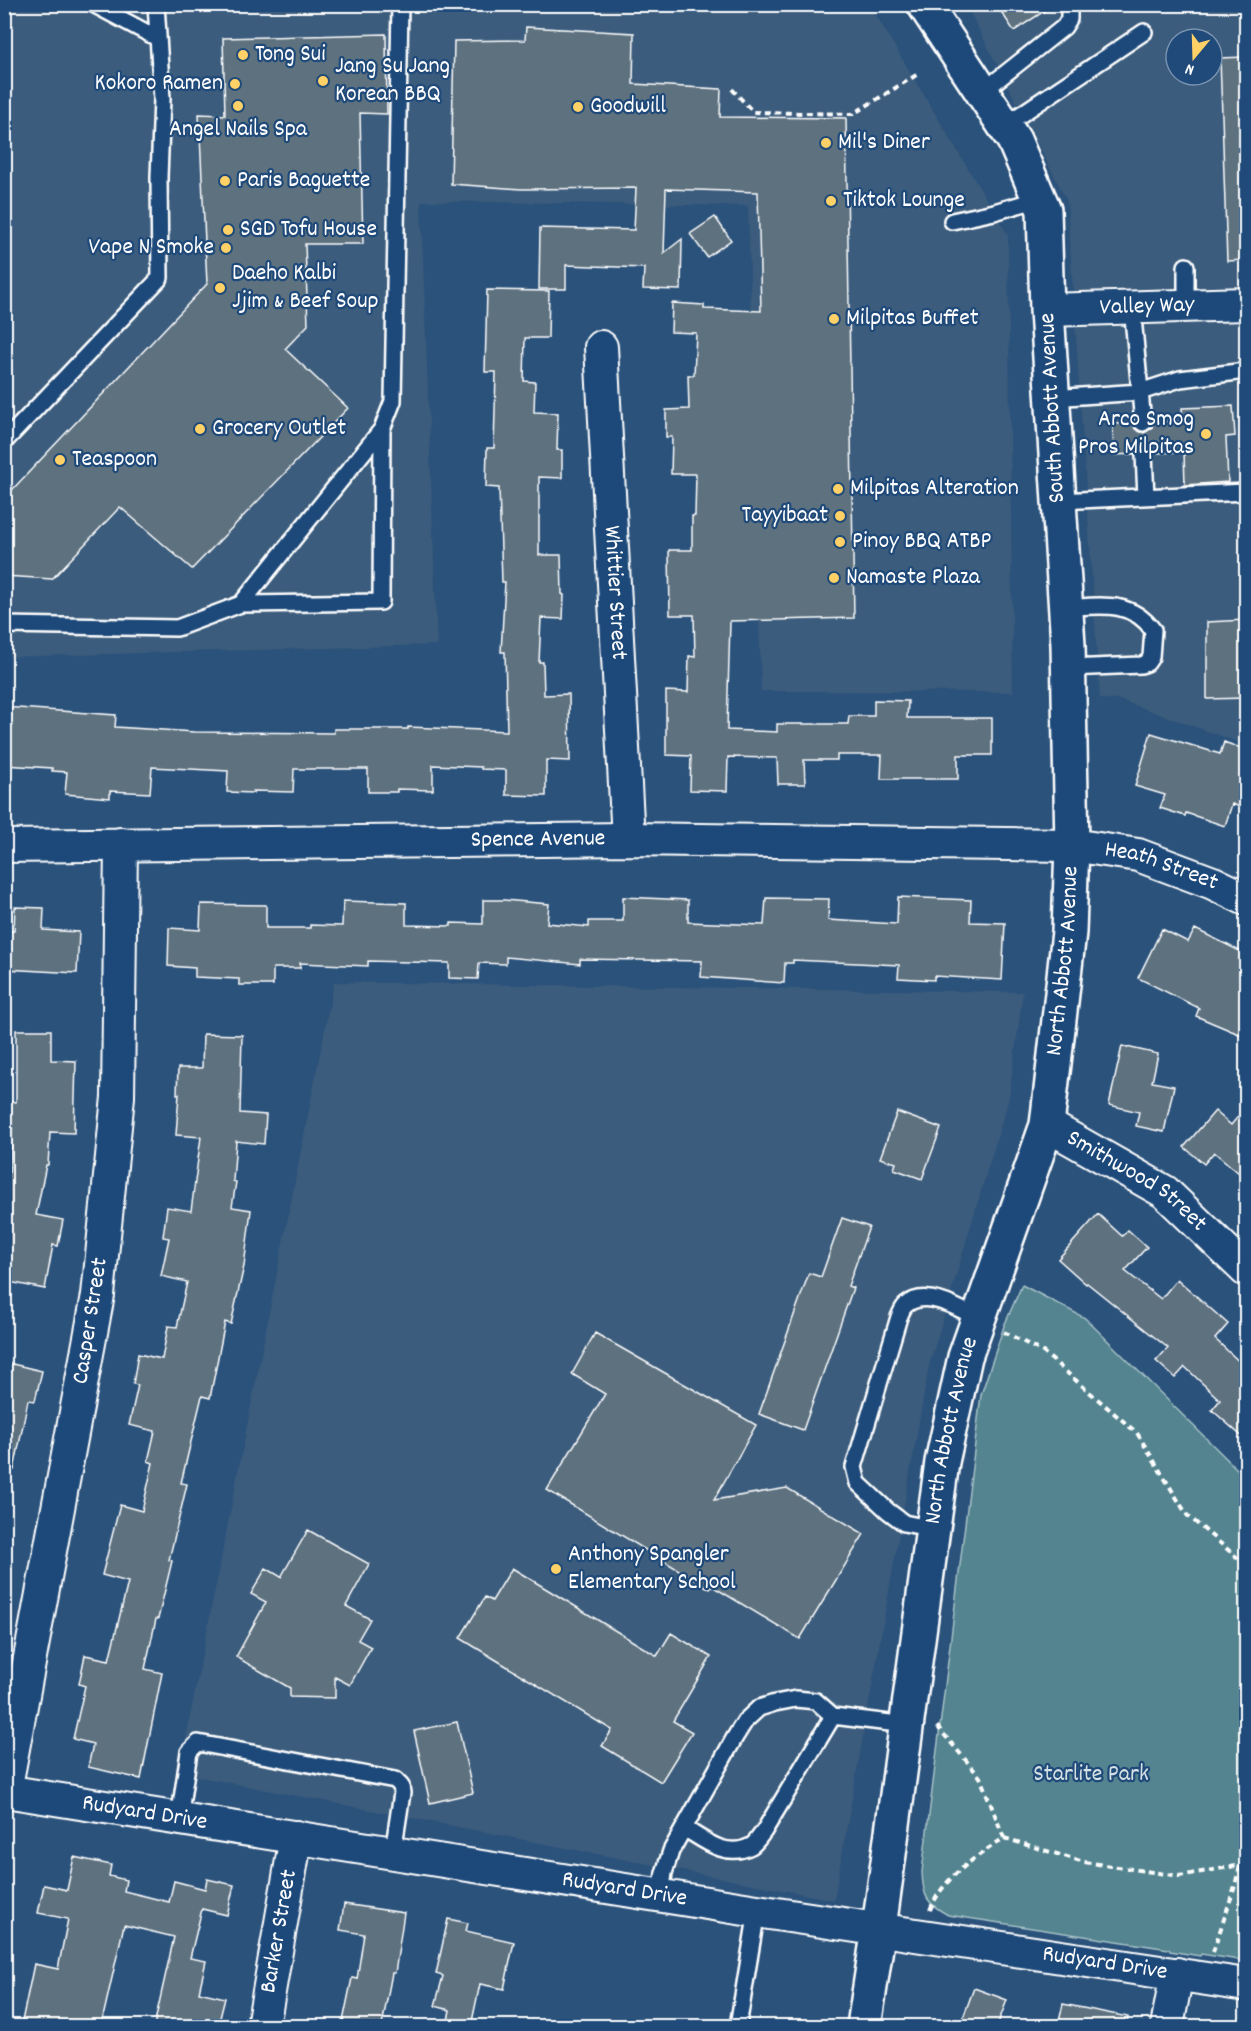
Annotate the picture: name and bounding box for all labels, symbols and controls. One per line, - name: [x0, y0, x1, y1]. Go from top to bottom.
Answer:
- north arrow: [1164, 27, 1224, 87]
- place label: Tong Sui: [255, 38, 326, 72]
- marker: Tong Sui: [236, 48, 250, 62]
- place label: Jang Su Jang Korean BBQ: [335, 50, 450, 112]
- text: N: [1182, 57, 1197, 81]
- place label: Kokoro Ramen: [95, 67, 223, 101]
- marker: Jang Su Jang Korean BBQ: [316, 74, 330, 88]
- marker: Kokoro Ramen: [228, 77, 242, 91]
- place label: Goodwill: [590, 90, 666, 124]
- marker: Angel Nails Spa: [231, 99, 245, 113]
- marker: Goodwill: [571, 100, 585, 114]
- place label: Angel Nails Spa: [169, 113, 308, 147]
- place label: Mil's Diner: [838, 126, 930, 160]
- marker: Mil's Diner: [819, 136, 833, 150]
- place label: Paris Baguette: [237, 164, 370, 198]
- marker: Paris Baguette: [218, 174, 232, 188]
- place label: Tiktok Lounge: [843, 184, 965, 218]
- marker: Tiktok Lounge: [824, 194, 838, 208]
- place label: SGD Tofu House: [240, 213, 377, 247]
- marker: SGD Tofu House: [221, 223, 235, 237]
- place label: Vape N Smoke: [89, 231, 214, 265]
- marker: Vape N Smoke: [219, 241, 233, 255]
- place label: Daeho Kalbi Jjim & Beef Soup: [232, 257, 379, 319]
- marker: Daeho Kalbi Jjim & Beef Soup: [213, 281, 227, 295]
- street label: Valley Way: [1099, 289, 1196, 325]
- place label: Milpitas Buffet: [846, 302, 979, 336]
- marker: Milpitas Buffet: [827, 312, 841, 326]
- street label: South Abbott Avenue: [1031, 312, 1075, 504]
- place label: Arco Smog Pros Milpitas: [1078, 403, 1194, 465]
- place label: Grocery Outlet: [212, 412, 346, 446]
- marker: Grocery Outlet: [193, 422, 207, 436]
- marker: Arco Smog Pros Milpitas: [1199, 427, 1213, 441]
- place label: Teaspoon: [72, 443, 157, 477]
- marker: Teaspoon: [53, 453, 67, 467]
- place label: Milpitas Alteration: [850, 472, 1019, 506]
- marker: Milpitas Alteration: [831, 482, 845, 496]
- place label: Tayyibaat: [742, 499, 828, 533]
- marker: Tayyibaat: [833, 509, 847, 523]
- street label: Whittier Street: [594, 524, 635, 661]
- place label: Pinoy BBQ ATBP: [852, 525, 992, 559]
- marker: Pinoy BBQ ATBP: [833, 535, 847, 549]
- place label: Namaste Plaza: [846, 561, 981, 595]
- marker: Namaste Plaza: [827, 571, 841, 585]
- street label: Spence Avenue: [470, 822, 606, 858]
- street label: Heath Street: [1102, 833, 1223, 900]
- street label: North Abbott Avenue: [1038, 865, 1088, 1057]
- street label: Smithwood Street: [1060, 1122, 1214, 1240]
- street label: Casper Street: [64, 1255, 118, 1387]
- street label: North Abbott Avenue: [917, 1332, 988, 1526]
- place label: Anthony Spangler Elementary School: [568, 1538, 736, 1600]
- marker: Anthony Spangler Elementary School: [549, 1562, 563, 1576]
- park label: Starlite Park: [1033, 1758, 1149, 1792]
- street label: Rudyard Drive: [80, 1787, 210, 1840]
- street label: Rudyard Drive: [559, 1863, 690, 1917]
- street label: Barker Street: [252, 1867, 307, 1996]
- street label: Rudyard Drive: [1040, 1937, 1170, 1990]

